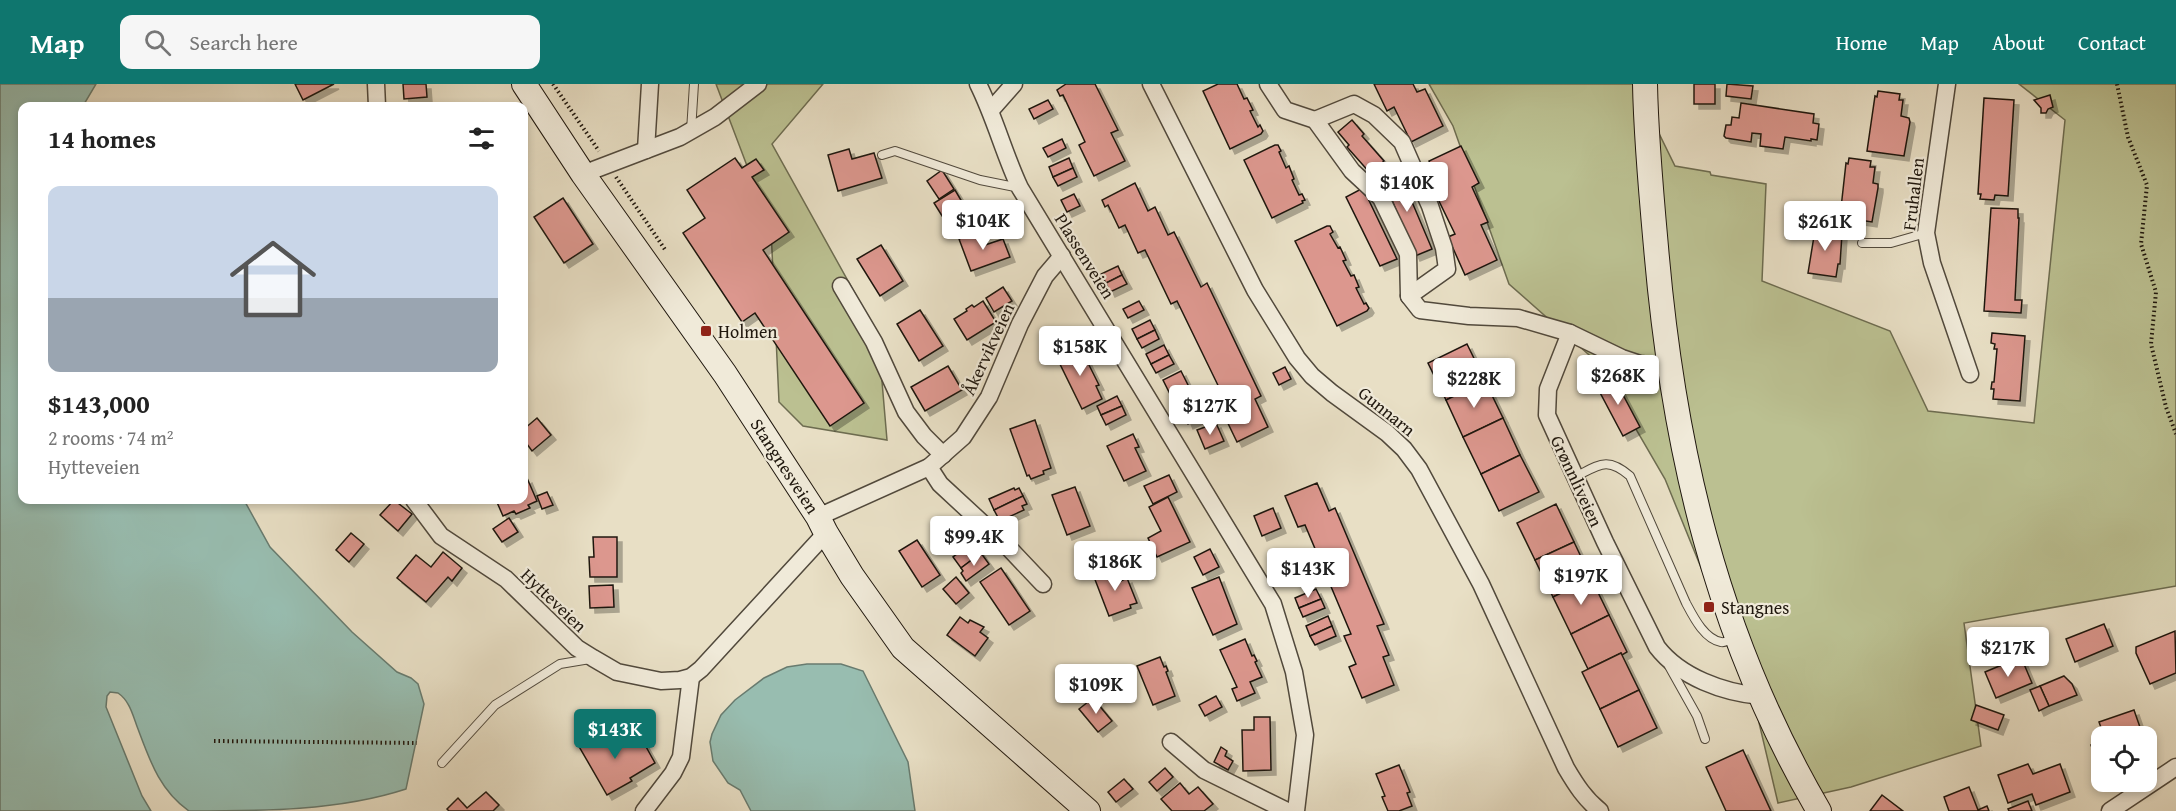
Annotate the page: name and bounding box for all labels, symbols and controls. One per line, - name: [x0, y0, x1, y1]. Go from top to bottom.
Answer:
- search box: [120, 15, 540, 69]
- text: Map: [30, 22, 84, 63]
- icon: search: [141, 26, 174, 59]
- text: Search here: [189, 26, 298, 58]
- text: Home: [1836, 27, 1887, 58]
- text: Map: [1920, 27, 1959, 58]
- text: About: [1992, 27, 2045, 58]
- text: Contact: [2078, 27, 2146, 58]
- text: 14 homes: [48, 119, 156, 158]
- icon: filters: [465, 122, 498, 155]
- street label: Fruhallen: [1895, 156, 1931, 232]
- pin: $140K: [1365, 162, 1449, 213]
- text: $140K: [1380, 167, 1434, 196]
- pin: $104K: [941, 200, 1025, 251]
- pin: $261K: [1783, 201, 1867, 252]
- text: $104K: [956, 205, 1010, 234]
- text: $261K: [1798, 206, 1852, 235]
- street label: Plassenveien: [1048, 208, 1122, 304]
- icon: home: [219, 225, 327, 333]
- street label: Åkervikveien: [955, 298, 1021, 400]
- place label: Holmen: [718, 318, 777, 345]
- marker: Holmen: [699, 324, 713, 338]
- pin: $158K: [1038, 326, 1122, 377]
- text: $158K: [1053, 331, 1107, 360]
- pin: $268K: [1576, 355, 1660, 406]
- pin: $228K: [1432, 358, 1516, 409]
- text: $268K: [1591, 360, 1645, 389]
- text: $228K: [1447, 363, 1501, 392]
- street label: Gunnarn: [1353, 380, 1421, 442]
- text: $143,000: [48, 384, 150, 423]
- pin: $127K: [1168, 385, 1252, 436]
- text: $127K: [1183, 390, 1237, 419]
- street label: Stangnesveien: [744, 413, 826, 519]
- text: 2 rooms · 74 m²: [48, 423, 174, 452]
- street label: Grønnliveien: [1544, 431, 1610, 531]
- text: Hytteveien: [48, 452, 140, 481]
- pin: $99.4K: [925, 516, 1023, 567]
- text: $99.4K: [944, 521, 1004, 550]
- pin: $186K: [1073, 541, 1157, 592]
- text: $186K: [1088, 546, 1142, 575]
- pin: $143K: [1266, 548, 1350, 599]
- text: $143K: [1281, 553, 1335, 582]
- pin: $197K: [1539, 555, 1623, 606]
- text: $197K: [1554, 560, 1608, 589]
- street label: Hytteveien: [515, 562, 593, 638]
- place label: Stangnes: [1721, 594, 1789, 621]
- marker: Stangnes: [1702, 600, 1716, 614]
- pin: $217K: [1966, 627, 2050, 678]
- text: $217K: [1981, 632, 2035, 661]
- pin: $109K: [1054, 664, 1138, 715]
- text: $109K: [1069, 669, 1123, 698]
- pin: $143K: [573, 709, 657, 760]
- text: $143K: [588, 714, 642, 743]
- map controls: [2091, 726, 2157, 792]
- button: locate: [2091, 726, 2157, 792]

